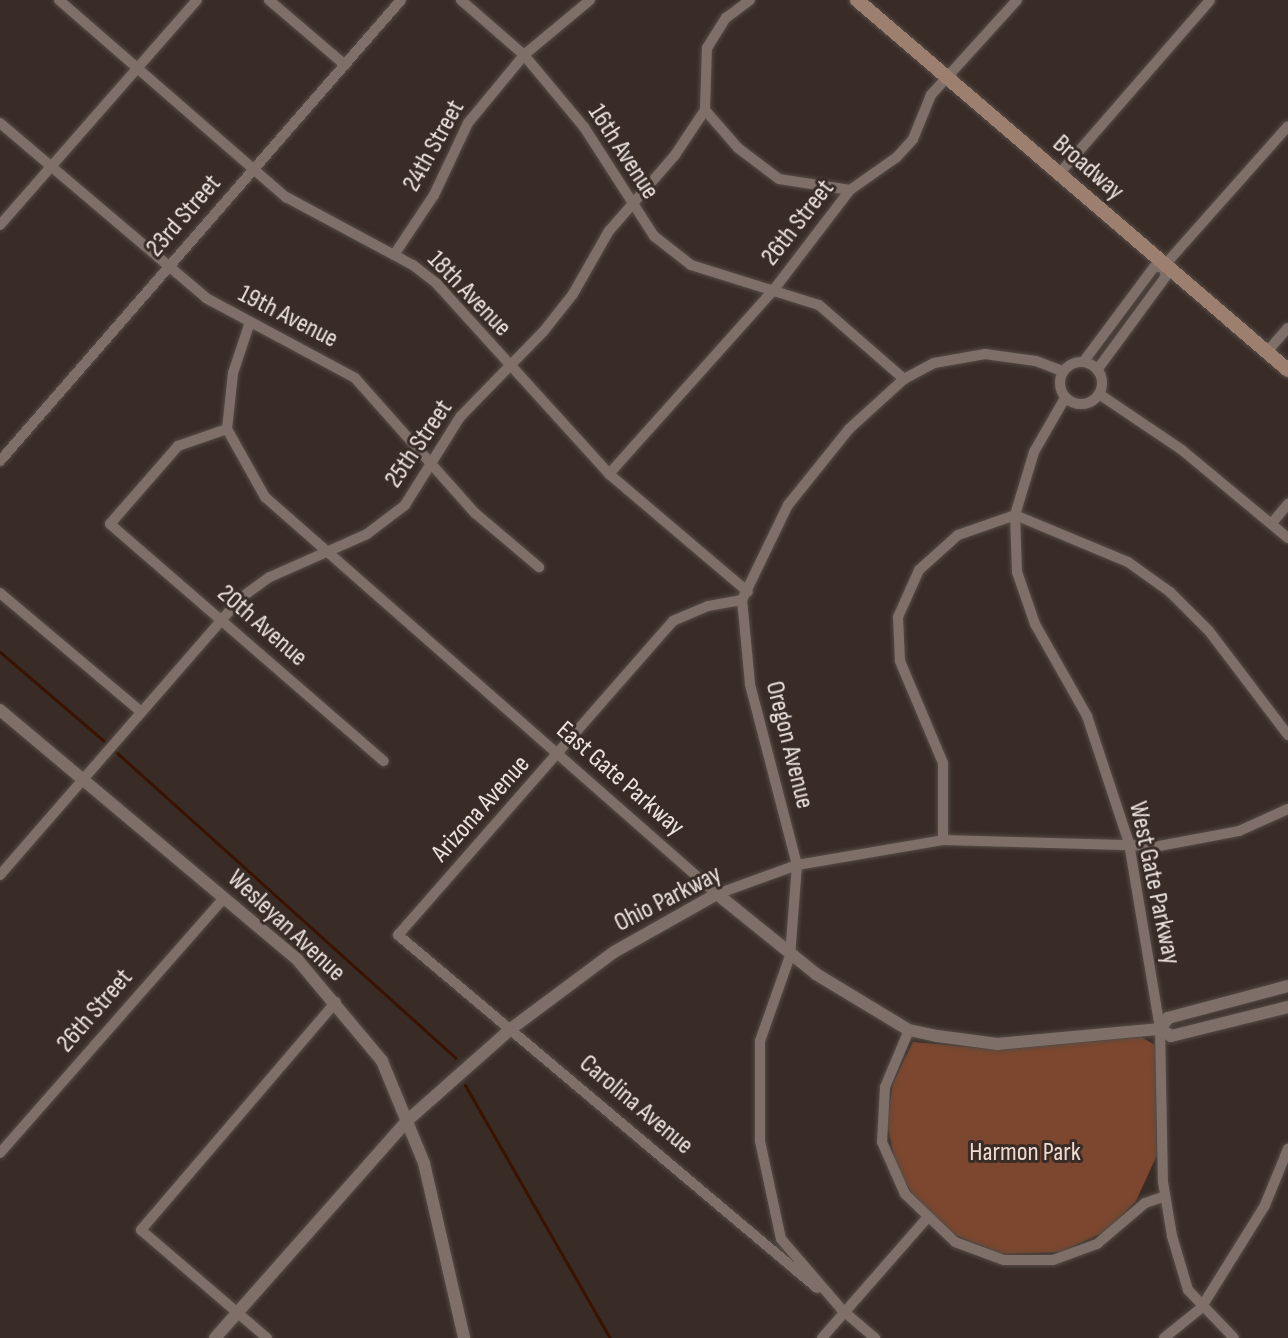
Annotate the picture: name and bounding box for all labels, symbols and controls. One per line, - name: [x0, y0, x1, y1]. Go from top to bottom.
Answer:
- street label: 24th Street: [396, 95, 472, 197]
- street label: 16th Avenue: [581, 99, 665, 205]
- street label: Broadway: [1046, 129, 1130, 207]
- street label: 23rd Street: [140, 169, 228, 263]
- street label: 26th Street: [755, 174, 841, 272]
- street label: 18th Avenue: [421, 245, 517, 343]
- street label: 19th Avenue: [233, 279, 343, 355]
- street label: 25th Street: [378, 394, 460, 494]
- street label: 20th Avenue: [211, 578, 313, 674]
- street label: Oregon Avenue: [758, 678, 820, 812]
- street label: East Gate Parkway: [550, 715, 690, 843]
- street label: Arizona Avenue: [425, 749, 537, 869]
- street label: West Gate Parkway: [1122, 799, 1186, 967]
- street label: Ohio Parkway: [609, 859, 727, 939]
- street label: Wesleyan Avenue: [221, 863, 351, 989]
- street label: 26th Street: [50, 963, 140, 1059]
- street label: Carolina Avenue: [573, 1048, 699, 1162]
- park label: Harmon Park: [969, 1137, 1081, 1169]

